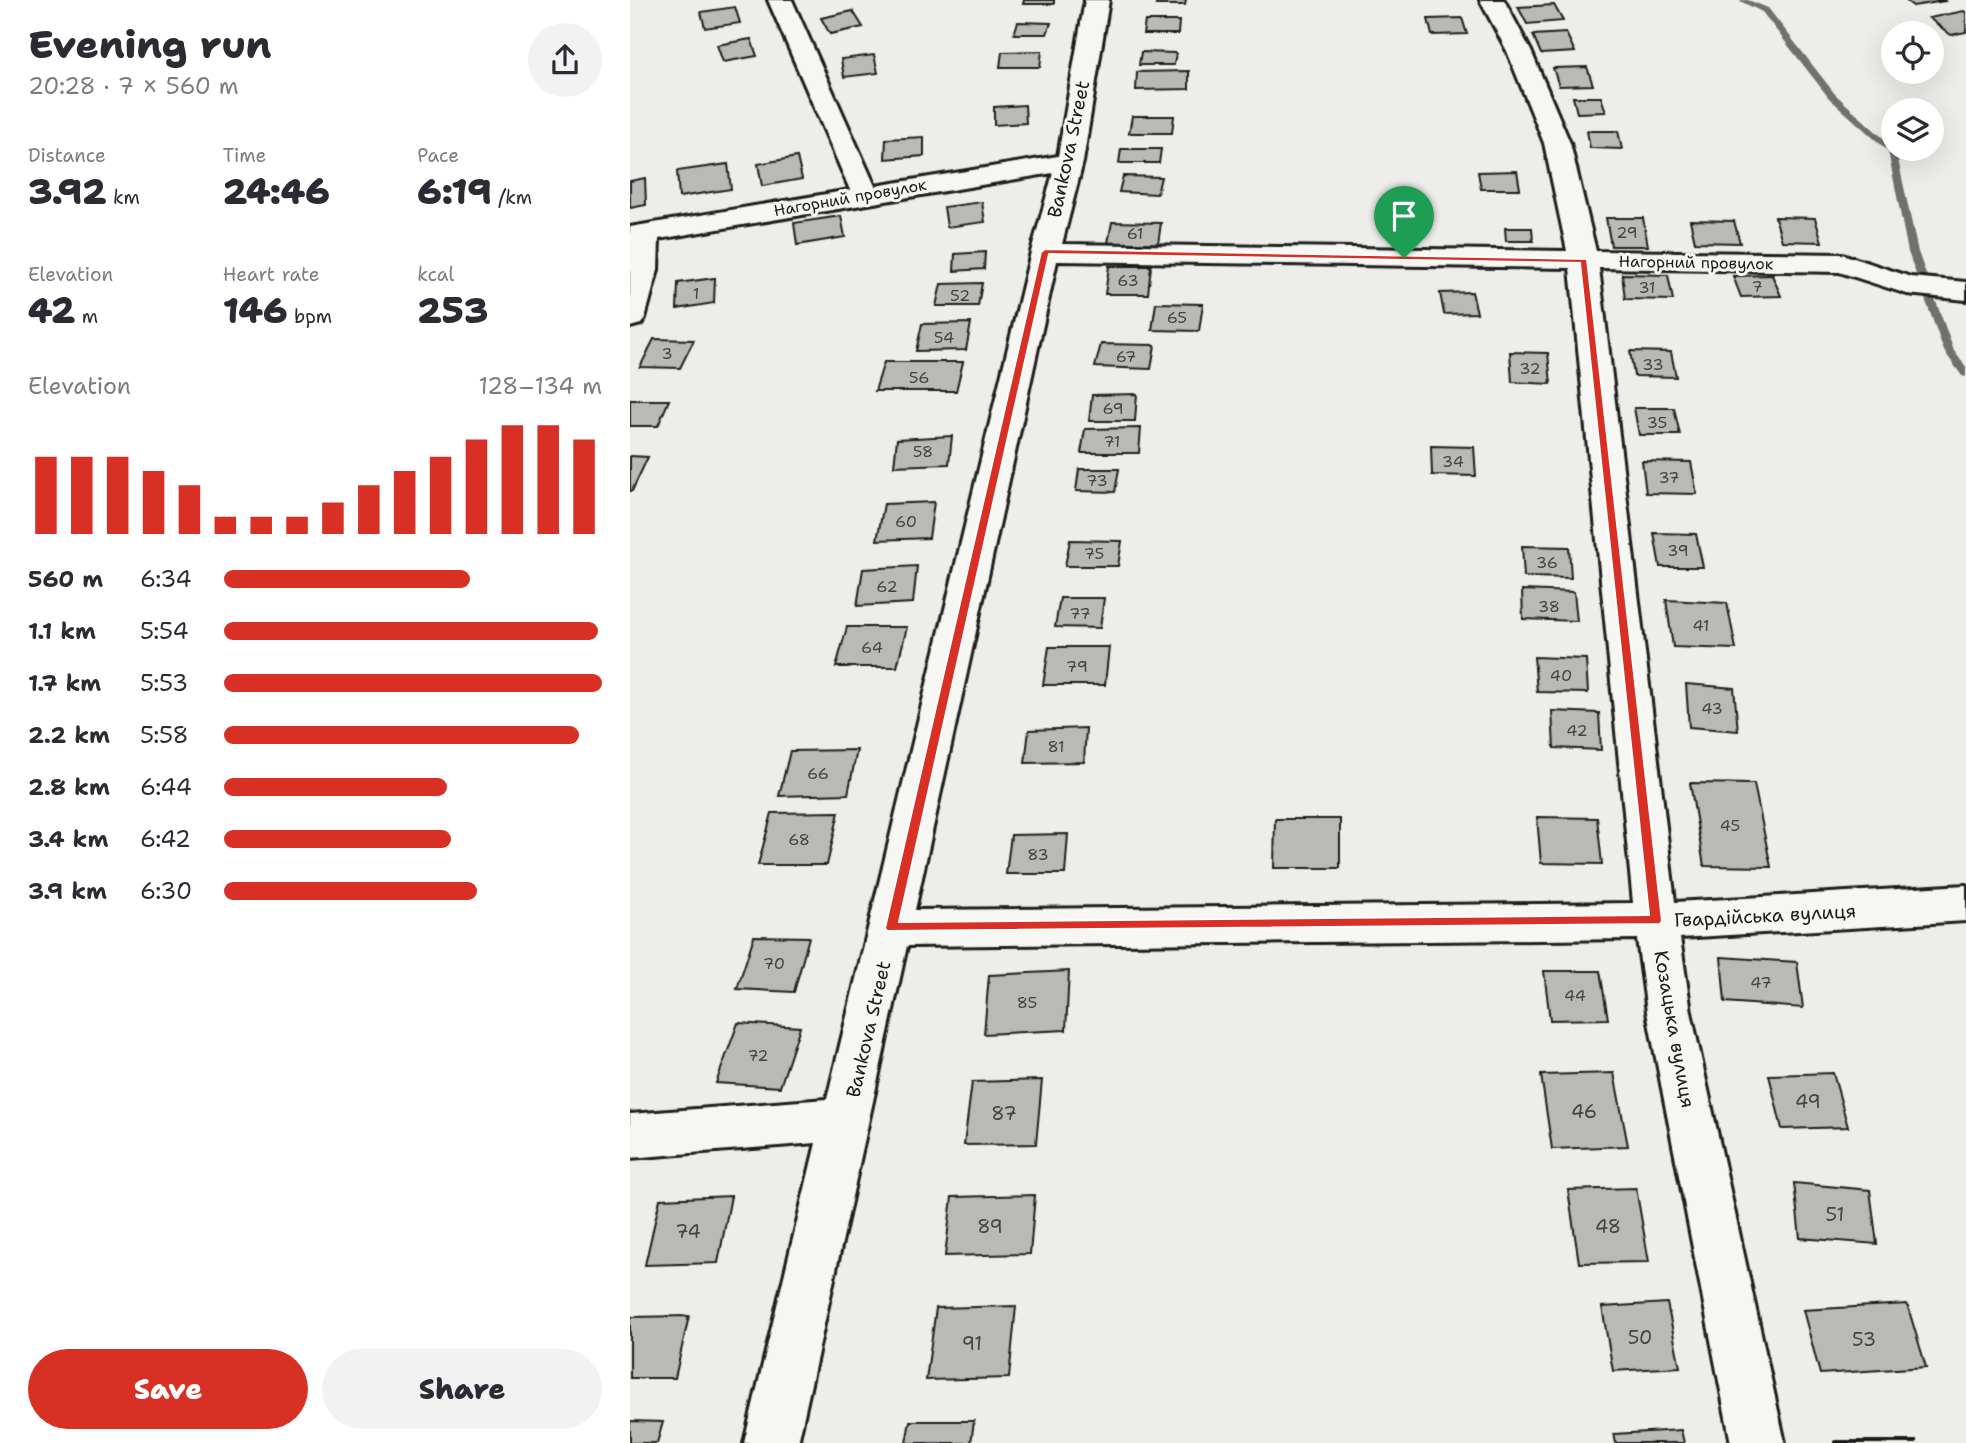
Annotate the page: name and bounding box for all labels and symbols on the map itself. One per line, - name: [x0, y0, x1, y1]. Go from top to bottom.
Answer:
- street label: Bankova Street: [1042, 78, 1095, 220]
- street label: Нагорний провулок: [772, 174, 929, 221]
- pin: [1374, 186, 1434, 258]
- house number: 29: [1616, 222, 1638, 243]
- house number: 61: [1127, 223, 1143, 244]
- street label: Нагорний провулок: [1618, 251, 1774, 274]
- house number: 63: [1117, 270, 1139, 291]
- house number: 7: [1751, 276, 1763, 297]
- house number: 31: [1638, 277, 1656, 298]
- house number: 1: [693, 283, 699, 304]
- house number: 52: [950, 285, 970, 306]
- house number: 65: [1167, 307, 1187, 328]
- house number: 54: [934, 327, 954, 348]
- house number: 3: [661, 343, 673, 364]
- house number: 67: [1116, 346, 1136, 367]
- house number: 33: [1642, 354, 1664, 375]
- house number: 32: [1519, 358, 1541, 379]
- house number: 56: [909, 367, 929, 388]
- house number: 69: [1102, 398, 1124, 419]
- house number: 35: [1647, 412, 1667, 433]
- house number: 71: [1103, 431, 1121, 452]
- house number: 58: [913, 441, 933, 462]
- house number: 34: [1442, 451, 1464, 472]
- house number: 37: [1658, 467, 1680, 488]
- house number: 73: [1086, 470, 1108, 491]
- house number: 60: [895, 511, 917, 532]
- house number: 39: [1667, 540, 1689, 561]
- house number: 75: [1084, 543, 1104, 564]
- house number: 36: [1536, 552, 1558, 573]
- house number: 62: [876, 576, 898, 597]
- house number: 38: [1538, 596, 1560, 617]
- house number: 77: [1069, 603, 1091, 624]
- house number: 41: [1692, 615, 1710, 636]
- house number: 64: [861, 637, 883, 658]
- house number: 79: [1066, 656, 1088, 677]
- house number: 40: [1550, 665, 1572, 686]
- house number: 43: [1701, 698, 1723, 719]
- house number: 42: [1566, 720, 1588, 741]
- house number: 81: [1047, 736, 1065, 757]
- house number: 66: [807, 763, 829, 784]
- house number: 45: [1720, 815, 1740, 836]
- house number: 68: [788, 829, 810, 850]
- house number: 83: [1027, 844, 1049, 865]
- street label: Гвардійська вулиця: [1673, 898, 1857, 933]
- street label: Козацька вулиця: [1648, 948, 1701, 1110]
- house number: 70: [763, 953, 785, 974]
- street label: Bankova Street: [841, 958, 896, 1100]
- house number: 47: [1750, 972, 1772, 993]
- house number: 44: [1564, 985, 1586, 1006]
- house number: 85: [1017, 992, 1037, 1013]
- house number: 72: [747, 1045, 769, 1066]
- house number: 49: [1795, 1089, 1821, 1114]
- house number: 46: [1571, 1099, 1597, 1124]
- house number: 87: [991, 1101, 1017, 1126]
- house number: 51: [1826, 1202, 1844, 1227]
- house number: 89: [977, 1214, 1003, 1239]
- house number: 48: [1595, 1214, 1621, 1239]
- house number: 74: [675, 1219, 701, 1244]
- house number: 50: [1628, 1325, 1652, 1350]
- house number: 53: [1852, 1327, 1876, 1352]
- house number: 91: [962, 1331, 982, 1356]

